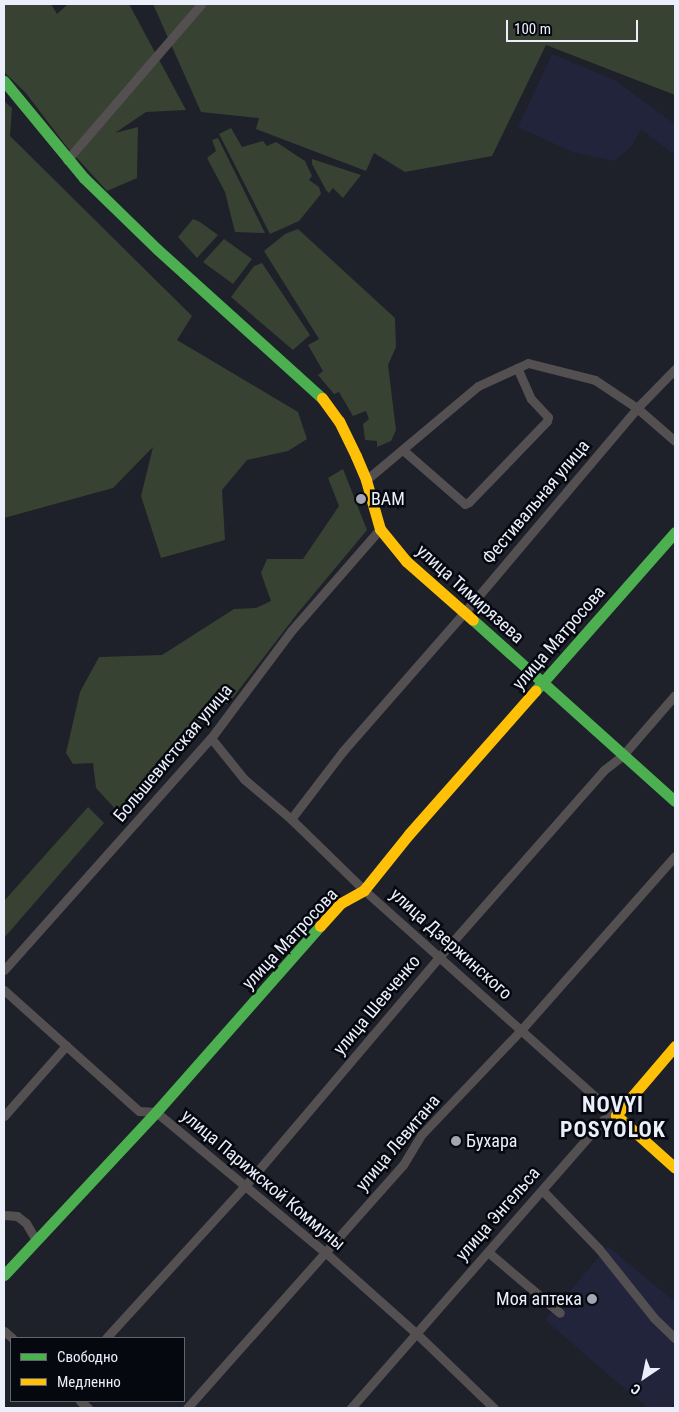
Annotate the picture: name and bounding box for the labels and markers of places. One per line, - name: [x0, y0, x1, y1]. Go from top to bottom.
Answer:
- place label: BAM: [371, 488, 405, 510]
- marker: BAM: [355, 493, 367, 505]
- place label: Бухара: [466, 1130, 517, 1152]
- marker: Бухара: [450, 1135, 462, 1147]
- place label: Моя аптека: [496, 1288, 582, 1310]
- marker: Моя аптека: [586, 1293, 598, 1305]

